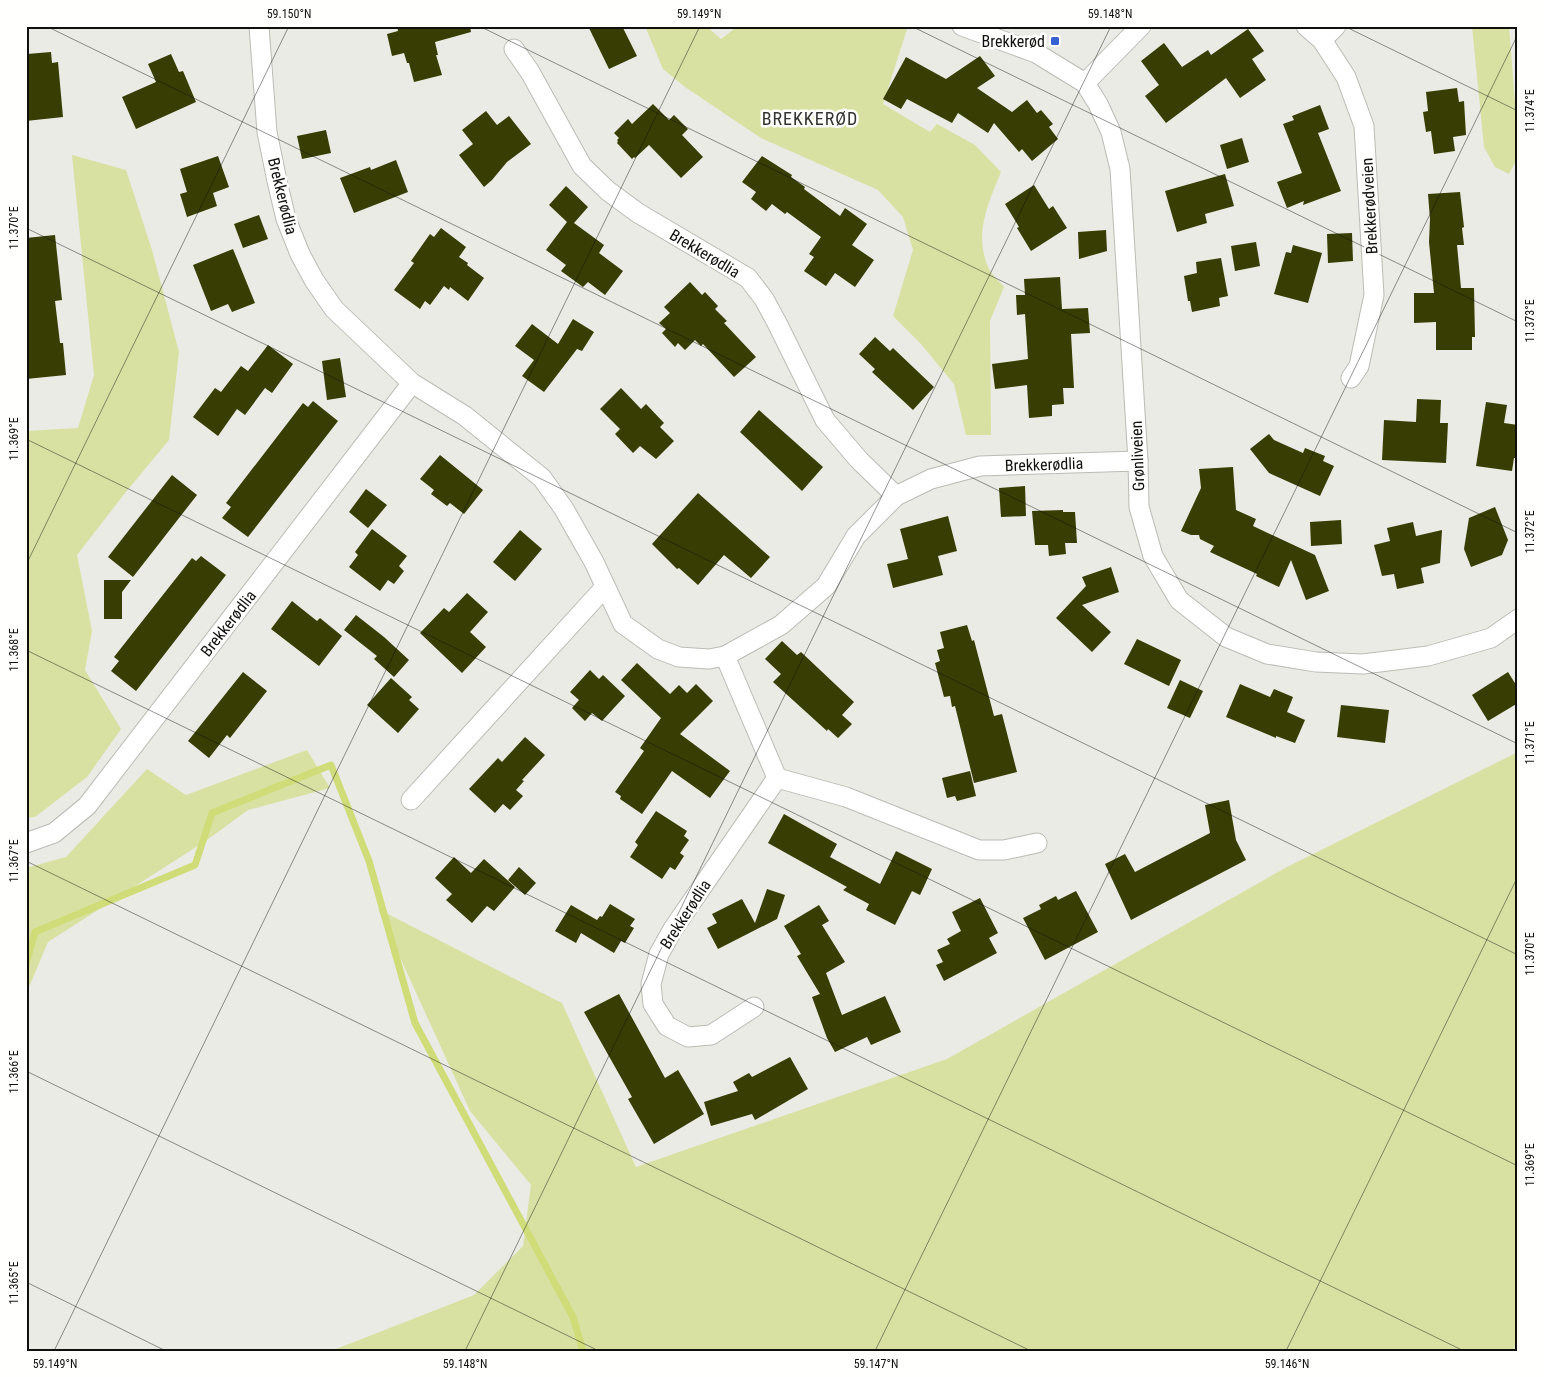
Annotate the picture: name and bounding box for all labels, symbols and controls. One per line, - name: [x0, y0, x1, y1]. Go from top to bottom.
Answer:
- text: 59.150°N: [267, 7, 311, 21]
- text: 59.149°N: [677, 7, 721, 21]
- text: 59.148°N: [1088, 7, 1132, 21]
- place label: Brekkerød: [981, 32, 1045, 51]
- marker: Brekkerød: [1049, 35, 1061, 47]
- text: 11.374°E: [1523, 89, 1537, 133]
- district label: BREKKERØD: [762, 108, 858, 129]
- street label: Brekkerødlia: [264, 156, 301, 237]
- street label: Brekkerødveien: [1357, 157, 1382, 255]
- text: 11.370°E: [7, 206, 21, 250]
- street label: Brekkerødlia: [666, 225, 743, 282]
- text: 11.373°E: [1523, 299, 1537, 343]
- text: 11.369°E: [7, 417, 21, 461]
- street label: Grønliveien: [1127, 420, 1148, 492]
- street label: Brekkerødlia: [1004, 454, 1084, 475]
- text: 11.372°E: [1523, 510, 1537, 554]
- street label: Brekkerødlia: [197, 587, 260, 660]
- text: 11.368°E: [7, 628, 21, 672]
- text: 11.371°E: [1523, 721, 1537, 765]
- text: 11.367°E: [7, 839, 21, 883]
- street label: Brekkerødlia: [656, 876, 715, 952]
- text: 11.370°E: [1523, 932, 1537, 976]
- text: 11.366°E: [7, 1050, 21, 1094]
- text: 11.369°E: [1523, 1143, 1537, 1187]
- text: 11.365°E: [7, 1261, 21, 1305]
- text: 59.149°N: [33, 1357, 77, 1371]
- text: 59.148°N: [443, 1357, 487, 1371]
- text: 59.147°N: [854, 1357, 898, 1371]
- text: 59.146°N: [1265, 1357, 1309, 1371]

